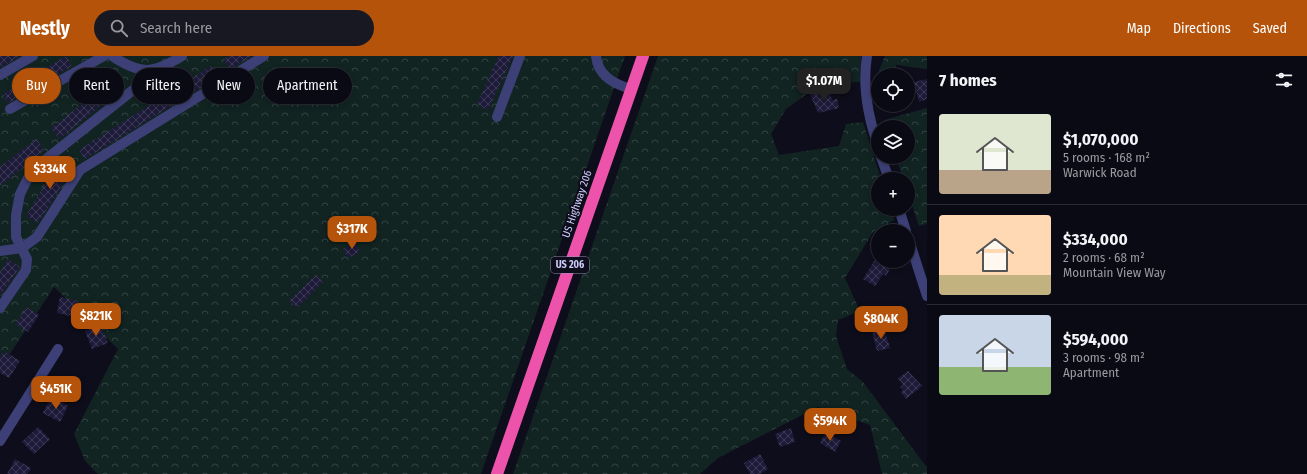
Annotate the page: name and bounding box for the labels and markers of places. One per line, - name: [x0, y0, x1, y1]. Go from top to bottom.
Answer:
- pin: $1.07M: [791, 68, 857, 102]
- pin: $334K: [22, 156, 78, 190]
- pin: $317K: [324, 216, 380, 250]
- pin: $821K: [68, 303, 124, 337]
- pin: $804K: [853, 306, 909, 340]
- pin: $451K: [28, 376, 84, 410]
- pin: $594K: [802, 408, 858, 442]

